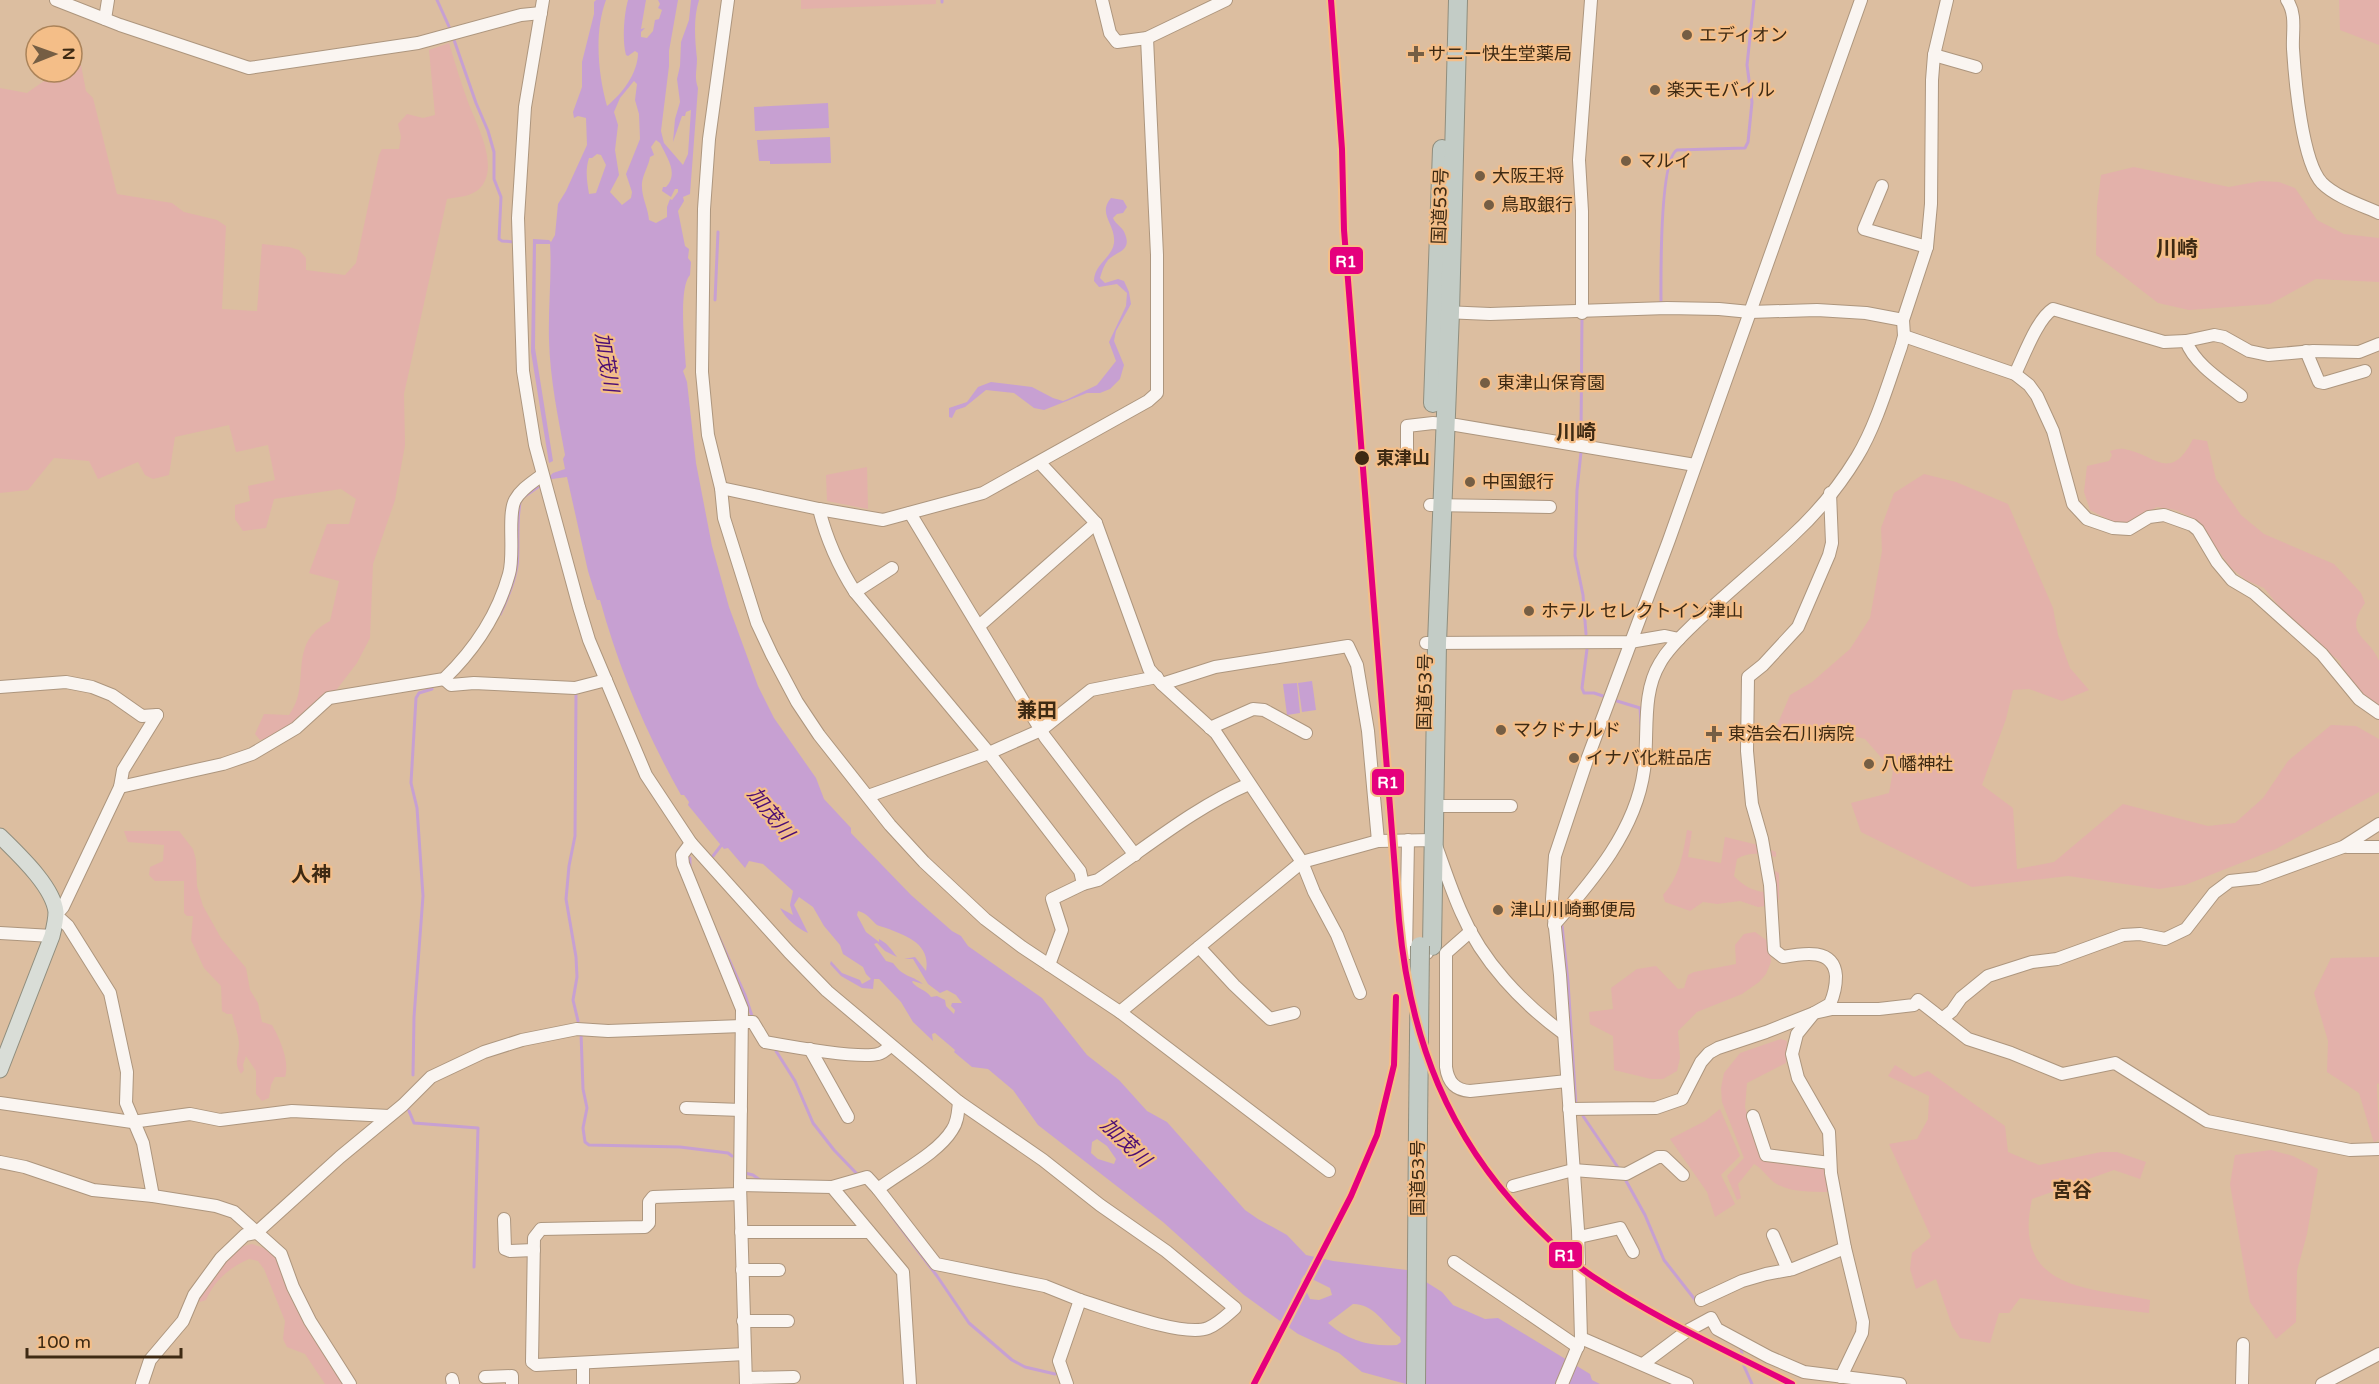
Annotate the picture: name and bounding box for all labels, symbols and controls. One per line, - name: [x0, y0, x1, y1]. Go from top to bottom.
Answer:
- north arrow: [24, 24, 84, 84]
- place label: エディオン: [1699, 24, 1788, 46]
- marker: エディオン: [1680, 28, 1694, 42]
- place label: サニー快生堂薬局: [1428, 43, 1572, 65]
- text: N: [58, 47, 78, 60]
- marker: サニー快生堂薬局: [1409, 47, 1423, 61]
- place label: 楽天モバイル: [1667, 79, 1775, 101]
- marker: 楽天モバイル: [1648, 83, 1662, 97]
- place label: マルイ: [1638, 150, 1692, 172]
- marker: マルイ: [1619, 154, 1633, 168]
- place label: 大阪王将: [1492, 165, 1564, 187]
- street label: 国道53号: [1428, 167, 1452, 245]
- marker: 大阪王将: [1473, 169, 1487, 183]
- place label: 鳥取銀行: [1501, 194, 1573, 216]
- marker: 鳥取銀行: [1482, 198, 1496, 212]
- district label: 川崎: [2156, 237, 2198, 262]
- line badge: R1: [1329, 246, 1364, 275]
- text: R1: [1335, 252, 1357, 272]
- water label: 加茂川: [589, 331, 623, 396]
- place label: 東津山保育園: [1497, 372, 1605, 394]
- marker: 東津山保育園: [1478, 376, 1492, 390]
- district label: 川崎: [1556, 421, 1596, 445]
- place label: 東津山: [1376, 447, 1430, 469]
- marker: 東津山: [1353, 449, 1371, 467]
- place label: 中国銀行: [1482, 471, 1554, 493]
- marker: 中国銀行: [1463, 475, 1477, 489]
- place label: ホテル セレクトイン津山: [1541, 600, 1744, 622]
- marker: ホテル セレクトイン津山: [1522, 604, 1536, 618]
- street label: 国道53号: [1413, 654, 1437, 730]
- district label: 兼田: [1017, 699, 1057, 723]
- place label: マクドナルド: [1513, 719, 1621, 741]
- marker: マクドナルド: [1494, 723, 1508, 737]
- place label: 東浩会石川病院: [1728, 723, 1854, 745]
- marker: 東浩会石川病院: [1705, 725, 1723, 743]
- place label: イナバ化粧品店: [1586, 747, 1712, 769]
- marker: イナバ化粧品店: [1567, 751, 1581, 765]
- place label: 八幡神社: [1881, 753, 1953, 775]
- marker: 八幡神社: [1862, 757, 1876, 771]
- line badge: R1: [1371, 768, 1405, 796]
- text: R1: [1377, 773, 1399, 793]
- water label: 加茂川: [742, 783, 800, 846]
- district label: 人神: [291, 863, 331, 887]
- place label: 津山川崎郵便局: [1510, 899, 1636, 921]
- marker: 津山川崎郵便局: [1491, 903, 1505, 917]
- water label: 加茂川: [1095, 1113, 1157, 1174]
- street label: 国道53号: [1407, 1140, 1429, 1216]
- district label: 宮谷: [2052, 1179, 2092, 1203]
- line badge: R1: [1548, 1241, 1583, 1269]
- text: R1: [1554, 1246, 1576, 1266]
- scale bar: [27, 1321, 182, 1359]
- text: 100 m: [36, 1331, 91, 1353]

